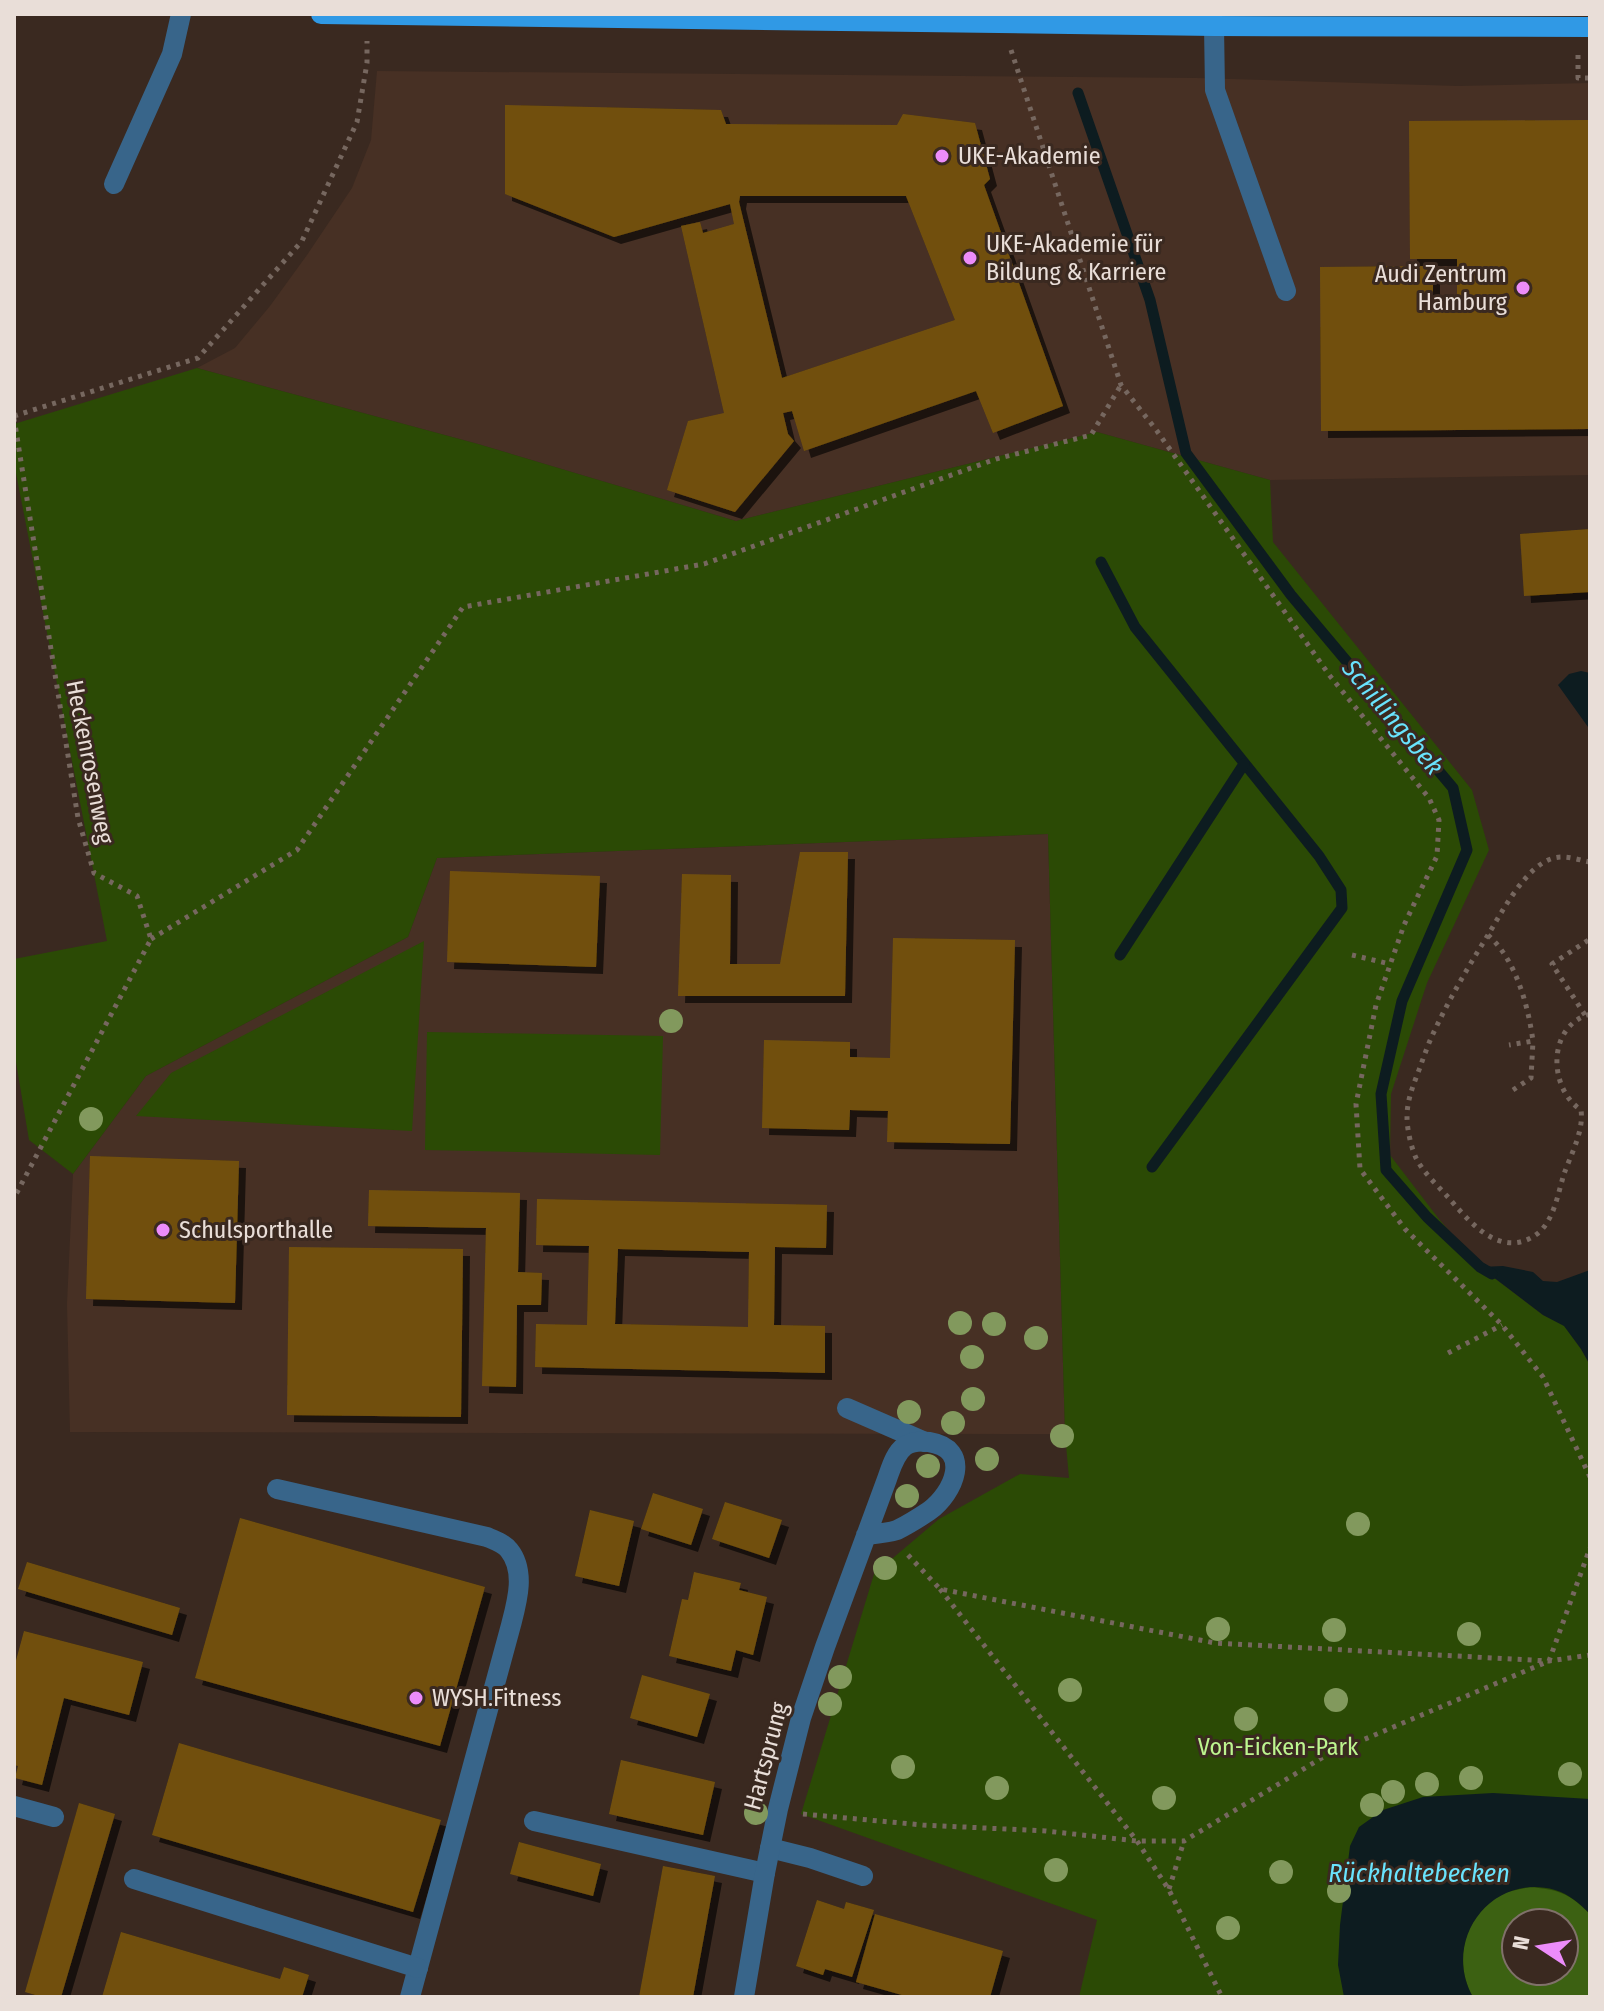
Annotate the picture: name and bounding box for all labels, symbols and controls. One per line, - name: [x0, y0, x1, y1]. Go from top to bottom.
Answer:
- place label: UKE-Akademie: [958, 142, 1101, 170]
- marker: UKE-Akademie: [933, 147, 951, 165]
- place label: UKE-Akademie für Bildung & Karriere: [986, 230, 1166, 286]
- marker: UKE-Akademie für Bildung & Karriere: [961, 249, 979, 267]
- place label: Audi Zentrum Hamburg: [1375, 260, 1508, 316]
- marker: Audi Zentrum Hamburg: [1514, 279, 1532, 297]
- water label: Schillingsbek: [1335, 653, 1450, 781]
- street label: Heckenrosenweg: [60, 678, 120, 847]
- place label: Schulsporthalle: [179, 1216, 333, 1244]
- marker: Schulsporthalle: [154, 1221, 172, 1239]
- place label: WYSH.Fitness: [432, 1684, 561, 1712]
- marker: WYSH.Fitness: [407, 1689, 425, 1707]
- street label: Hartsprung: [738, 1698, 794, 1813]
- park label: Von-Eicken-Park: [1198, 1733, 1359, 1761]
- water label: Rückhaltebecken: [1328, 1858, 1510, 1889]
- north arrow: [1500, 1907, 1580, 1987]
- text: N: [1506, 1934, 1536, 1952]

